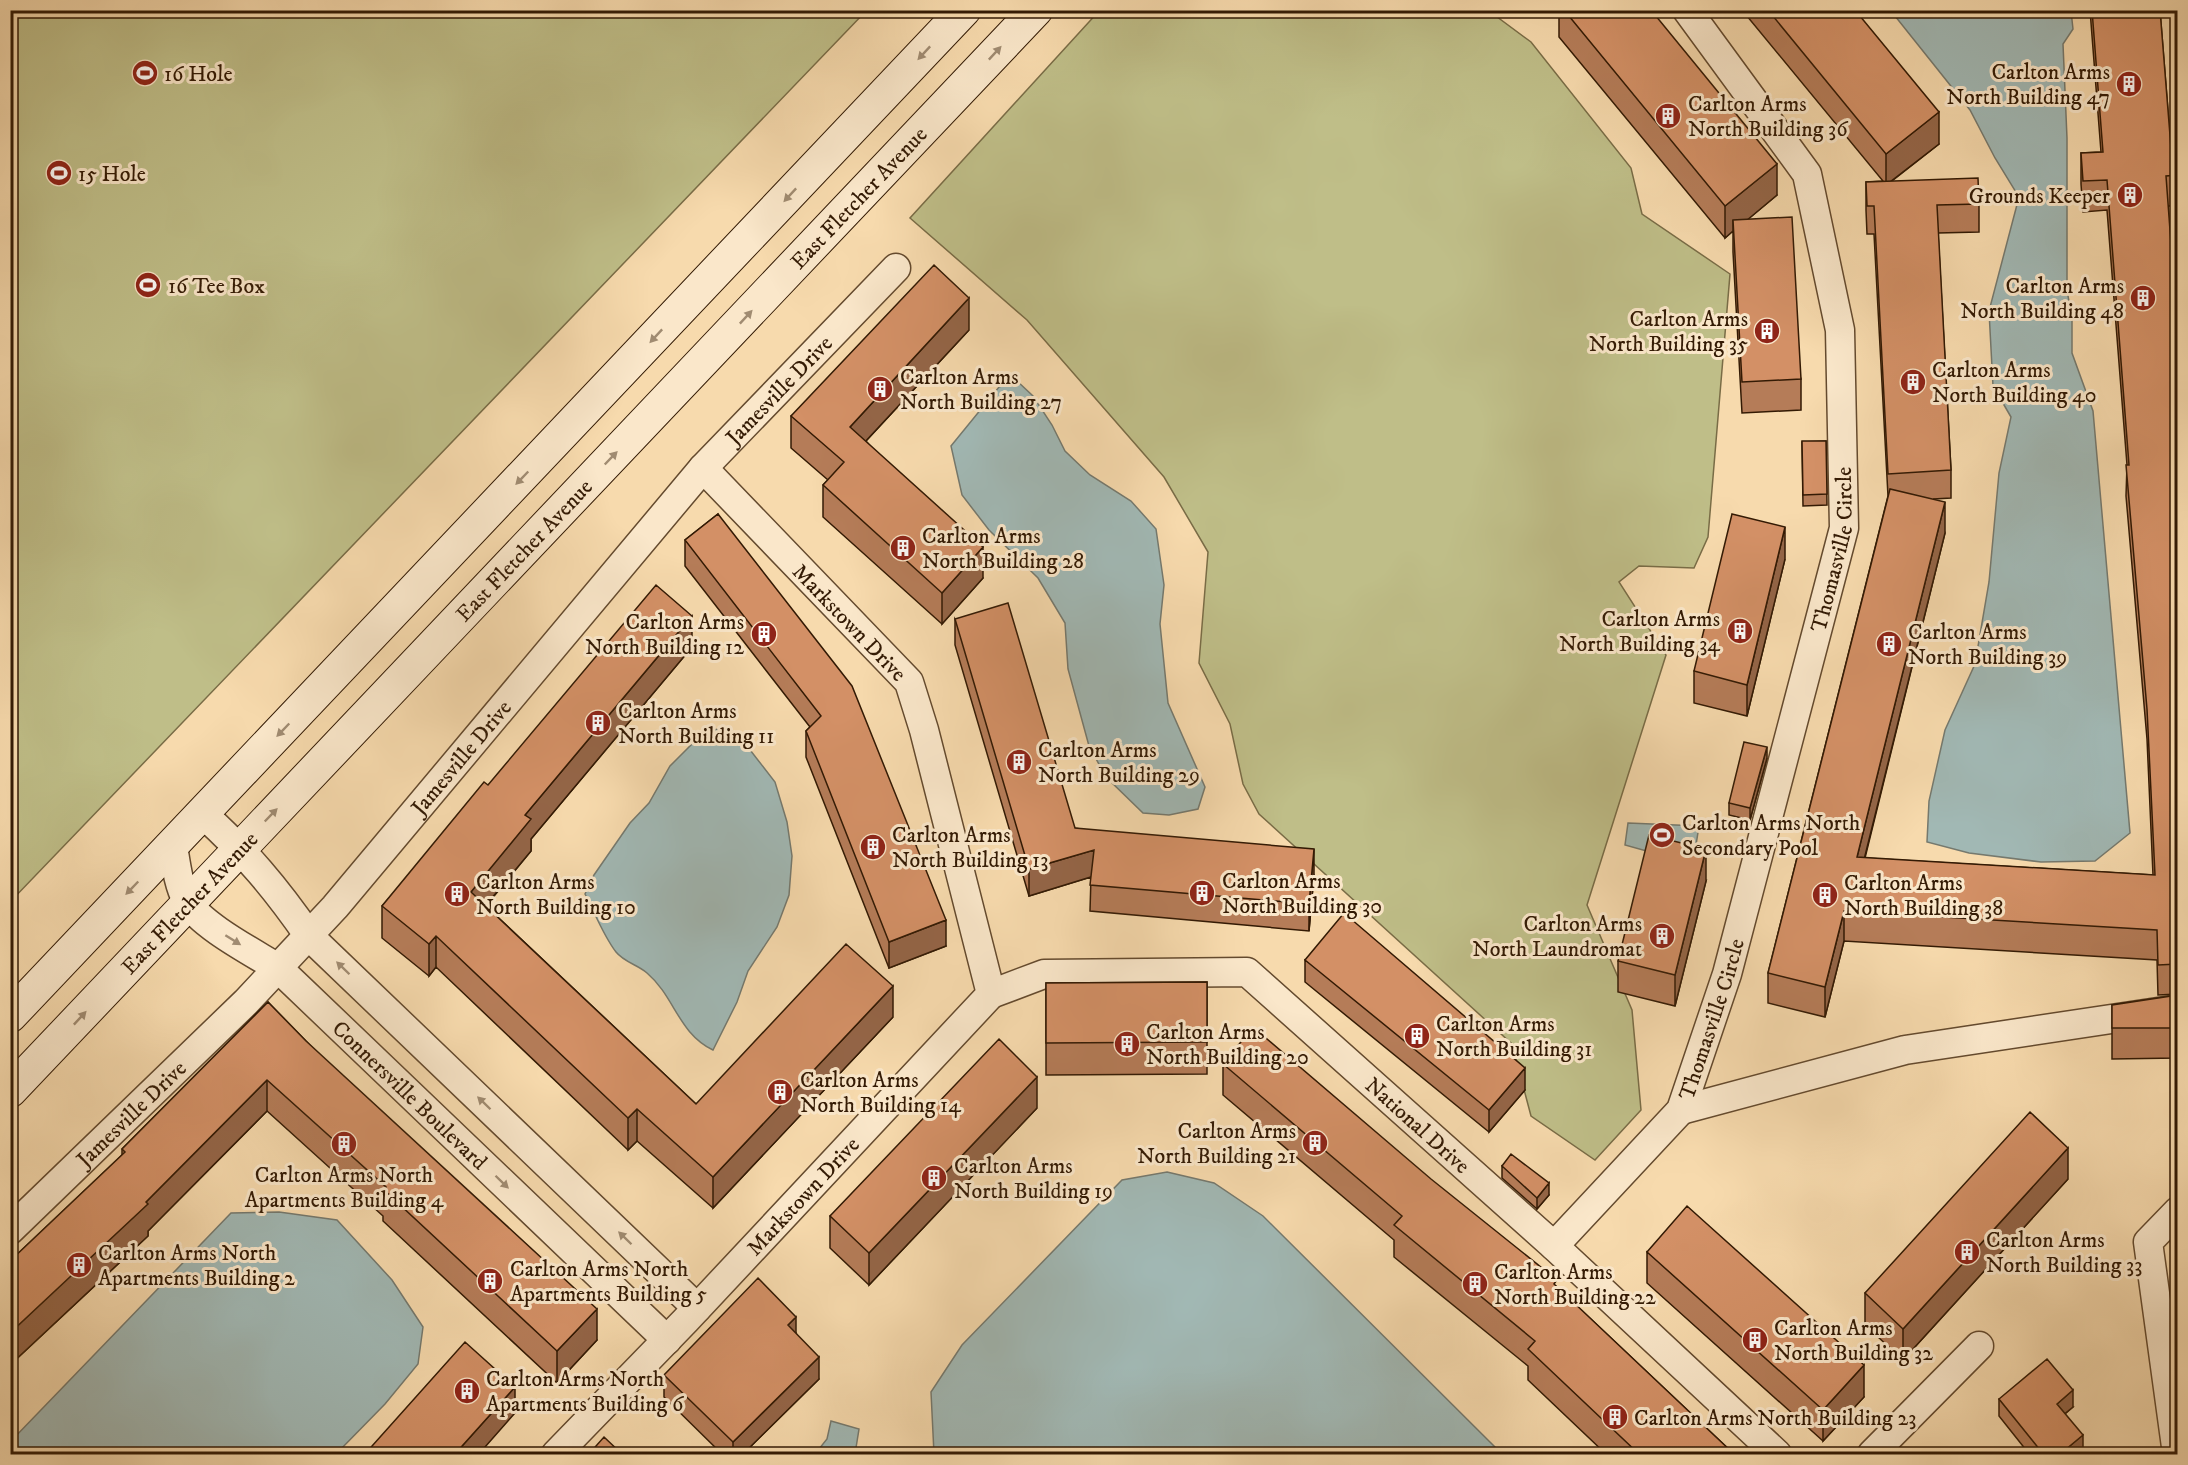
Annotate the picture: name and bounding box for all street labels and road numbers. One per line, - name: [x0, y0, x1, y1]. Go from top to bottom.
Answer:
- street label: East Fletcher Avenue: [785, 121, 933, 275]
- street label: Jamesville Drive: [719, 330, 839, 453]
- street label: Thomasville Circle: [1805, 466, 1859, 635]
- street label: East Fletcher Avenue: [451, 474, 599, 628]
- street label: Markstown Drive: [786, 559, 912, 687]
- street label: Jamesville Drive: [405, 695, 518, 823]
- street label: East Fletcher Avenue: [116, 826, 264, 980]
- street label: Thomasville Circle: [1673, 936, 1751, 1103]
- street label: Connersville Boulevard: [326, 1015, 492, 1176]
- street label: Jamesville Drive: [70, 1055, 192, 1175]
- street label: National Drive: [1359, 1072, 1475, 1180]
- street label: Markstown Drive: [741, 1132, 866, 1262]

